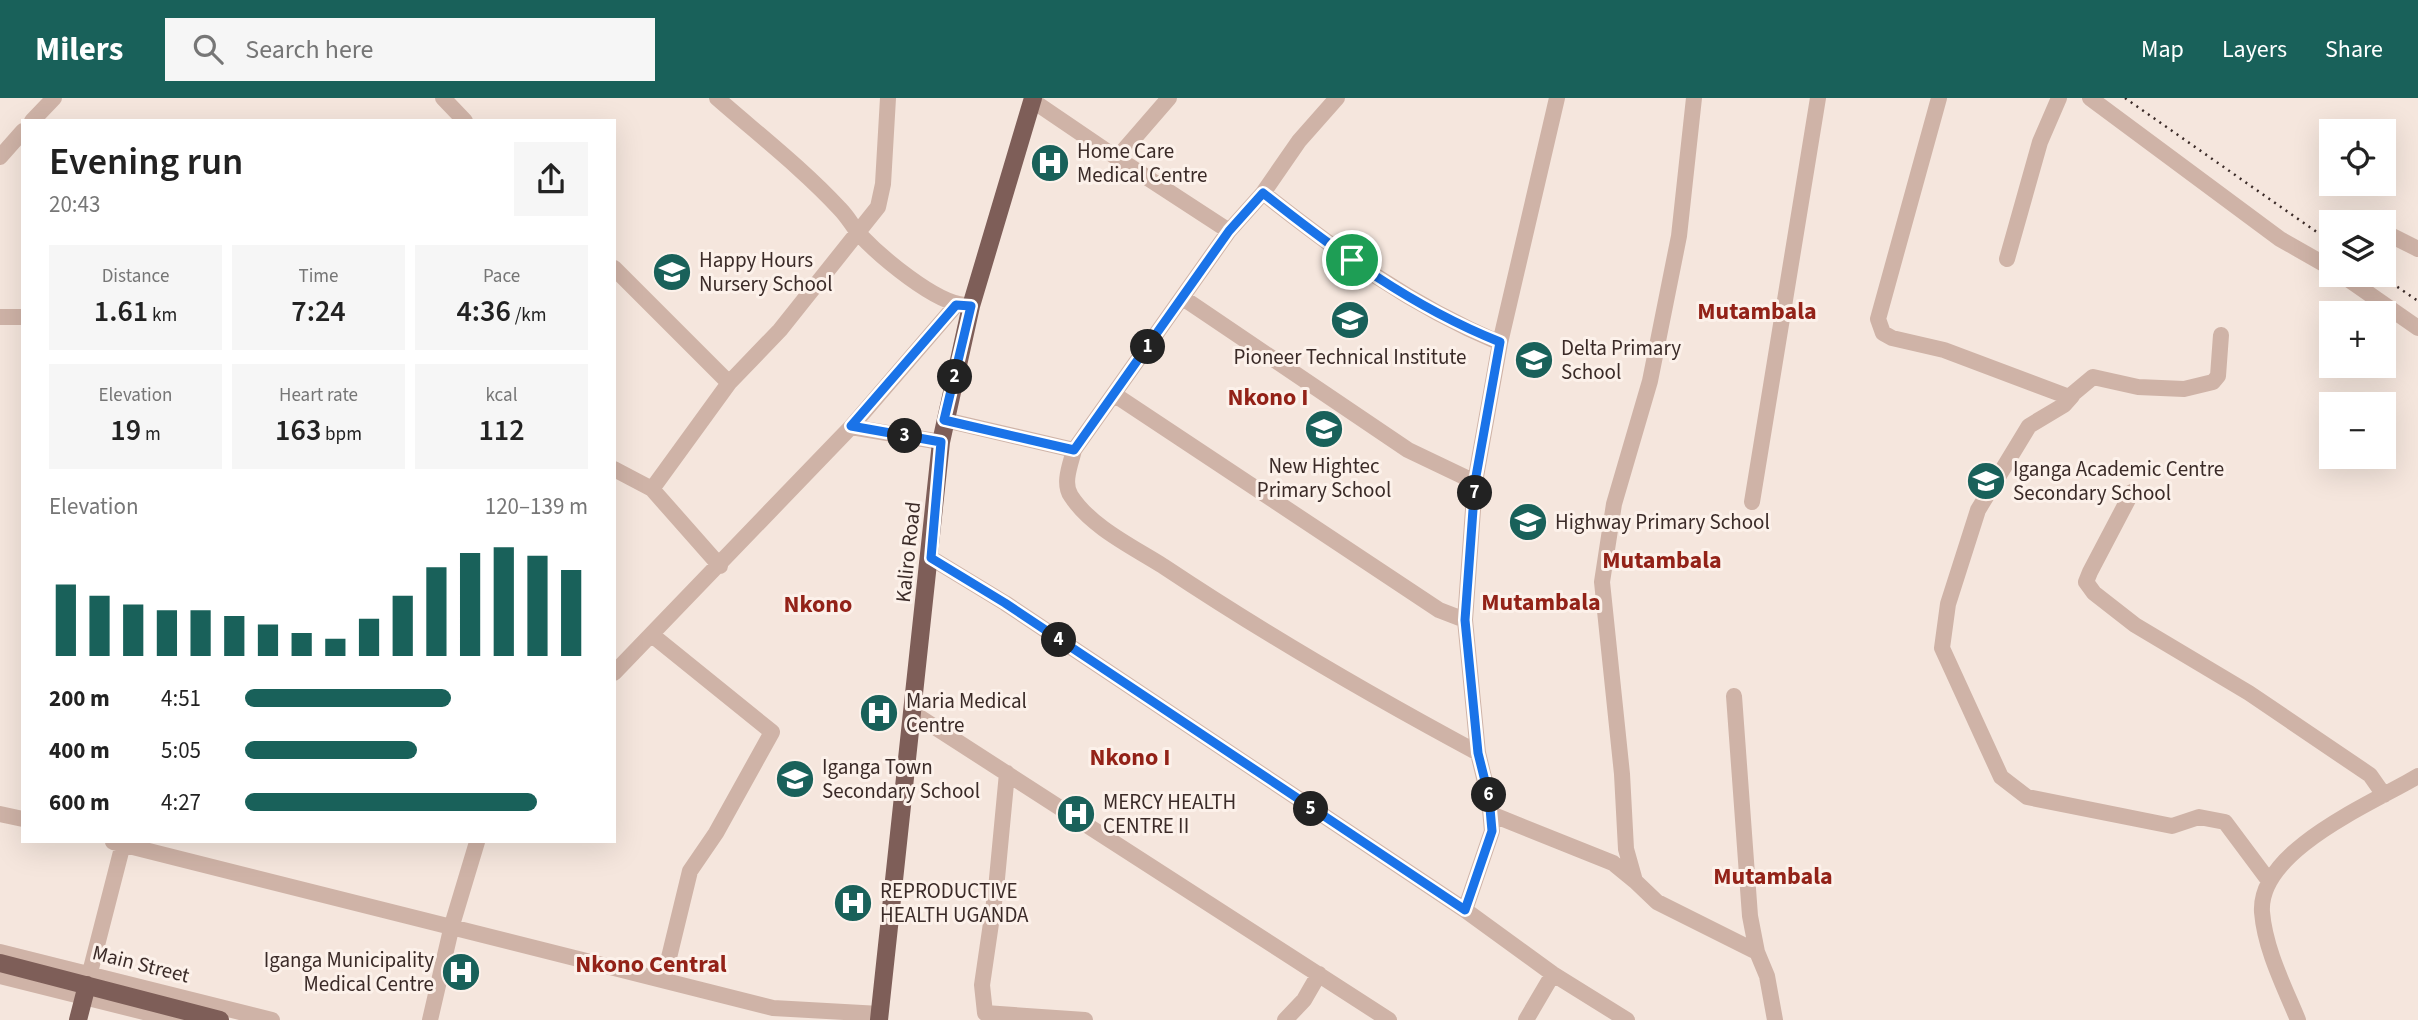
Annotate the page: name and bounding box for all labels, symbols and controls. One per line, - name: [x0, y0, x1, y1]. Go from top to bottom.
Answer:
- search box: [165, 18, 655, 81]
- text: Milers: [35, 26, 123, 73]
- icon: search: [189, 30, 227, 68]
- text: Search here: [245, 31, 373, 68]
- text: Map: [2141, 32, 2184, 67]
- text: Layers: [2222, 32, 2287, 67]
- text: Share: [2325, 32, 2383, 67]
- map controls: [2319, 119, 2396, 469]
- button: locate: [2319, 119, 2396, 196]
- text: Evening run: [49, 135, 243, 189]
- place label: Home Care Medical Centre: [1077, 136, 1208, 190]
- button: share: [514, 142, 588, 216]
- hospital icon: Home Care Medical Centre: [1029, 142, 1071, 184]
- text: 20:43: [49, 188, 100, 221]
- button: layers: [2319, 210, 2396, 287]
- pin: [1322, 230, 1382, 290]
- icon: arrive: [1333, 241, 1371, 279]
- place label: Happy Hours Nursery School: [699, 245, 833, 299]
- school or university icon: Happy Hours Nursery School: [651, 251, 693, 293]
- text: Distance: [102, 263, 169, 290]
- text: Time: [298, 263, 339, 290]
- text: Pace: [483, 263, 520, 290]
- text: 1.61: [94, 290, 148, 333]
- text: 7:24: [291, 290, 346, 333]
- text: 4:36: [456, 290, 511, 333]
- district label: Mutambala: [1697, 294, 1817, 329]
- school or university icon: Pioneer Technical Institute: [1329, 299, 1371, 341]
- button: +: [2319, 301, 2396, 378]
- text: km: [148, 302, 177, 329]
- text: /km: [511, 302, 547, 329]
- pin: 1: [1130, 330, 1166, 364]
- text: 1: [1142, 333, 1153, 360]
- place label: Delta Primary School: [1561, 333, 1681, 387]
- school or university icon: Delta Primary School: [1513, 339, 1555, 381]
- place label: Pioneer Technical Institute: [1233, 342, 1467, 372]
- pin: 2: [937, 360, 972, 394]
- text: 2: [949, 363, 960, 390]
- district label: Nkono I: [1228, 380, 1308, 415]
- text: Elevation: [99, 382, 172, 409]
- text: Heart rate: [279, 382, 358, 409]
- text: kcal: [486, 382, 517, 409]
- button: −: [2319, 392, 2396, 469]
- school or university icon: New Hightec Primary School: [1303, 408, 1345, 450]
- text: 19: [110, 409, 141, 452]
- text: 163: [275, 409, 321, 452]
- text: 112: [478, 409, 525, 452]
- pin: 3: [888, 418, 922, 454]
- text: m: [141, 421, 161, 448]
- text: bpm: [321, 421, 362, 448]
- text: 3: [899, 422, 910, 449]
- place label: New Hightec Primary School: [1257, 451, 1391, 505]
- place label: Iganga Academic Centre Secondary School: [2013, 454, 2224, 508]
- school or university icon: Iganga Academic Centre Secondary School: [1965, 460, 2007, 502]
- pin: 7: [1458, 476, 1492, 510]
- text: 7: [1469, 479, 1480, 506]
- text: Elevation: [49, 490, 139, 523]
- text: 120–139 m: [485, 490, 588, 523]
- street label: Kaliro Road: [888, 500, 928, 604]
- school or university icon: Highway Primary School: [1507, 501, 1549, 543]
- place label: Highway Primary School: [1555, 507, 1770, 537]
- district label: Mutambala: [1602, 543, 1722, 578]
- district label: Mutambala: [1481, 585, 1601, 620]
- district label: Nkono: [784, 587, 852, 622]
- pin: 4: [1042, 622, 1076, 658]
- text: 4: [1053, 626, 1064, 653]
- text: 200 m: [49, 682, 110, 715]
- text: 4:51: [161, 682, 201, 715]
- place label: Maria Medical Centre: [906, 686, 1027, 740]
- hospital icon: Maria Medical Centre: [858, 692, 900, 734]
- text: 400 m: [49, 734, 110, 767]
- text: 5:05: [161, 734, 201, 767]
- district label: Nkono I: [1090, 740, 1170, 775]
- place label: Iganga Town Secondary School: [822, 752, 980, 806]
- school or university icon: Iganga Town Secondary School: [774, 758, 816, 800]
- pin: 6: [1472, 778, 1506, 812]
- text: 6: [1483, 781, 1494, 808]
- text: 600 m: [49, 786, 110, 819]
- text: 4:27: [161, 786, 201, 819]
- place label: MERCY HEALTH CENTRE II: [1103, 787, 1236, 841]
- pin: 5: [1294, 792, 1328, 826]
- hospital icon: MERCY HEALTH CENTRE II: [1055, 793, 1097, 835]
- text: 5: [1305, 795, 1316, 822]
- district label: Mutambala: [1713, 859, 1833, 894]
- place label: REPRODUCTIVE HEALTH UGANDA: [880, 876, 1029, 930]
- hospital icon: REPRODUCTIVE HEALTH UGANDA: [832, 882, 874, 924]
- street label: Main Street: [89, 937, 193, 991]
- place label: Iganga Municipality Medical Centre: [264, 945, 434, 999]
- district label: Nkono Central: [575, 947, 727, 982]
- hospital icon: Iganga Municipality Medical Centre: [440, 951, 482, 993]

